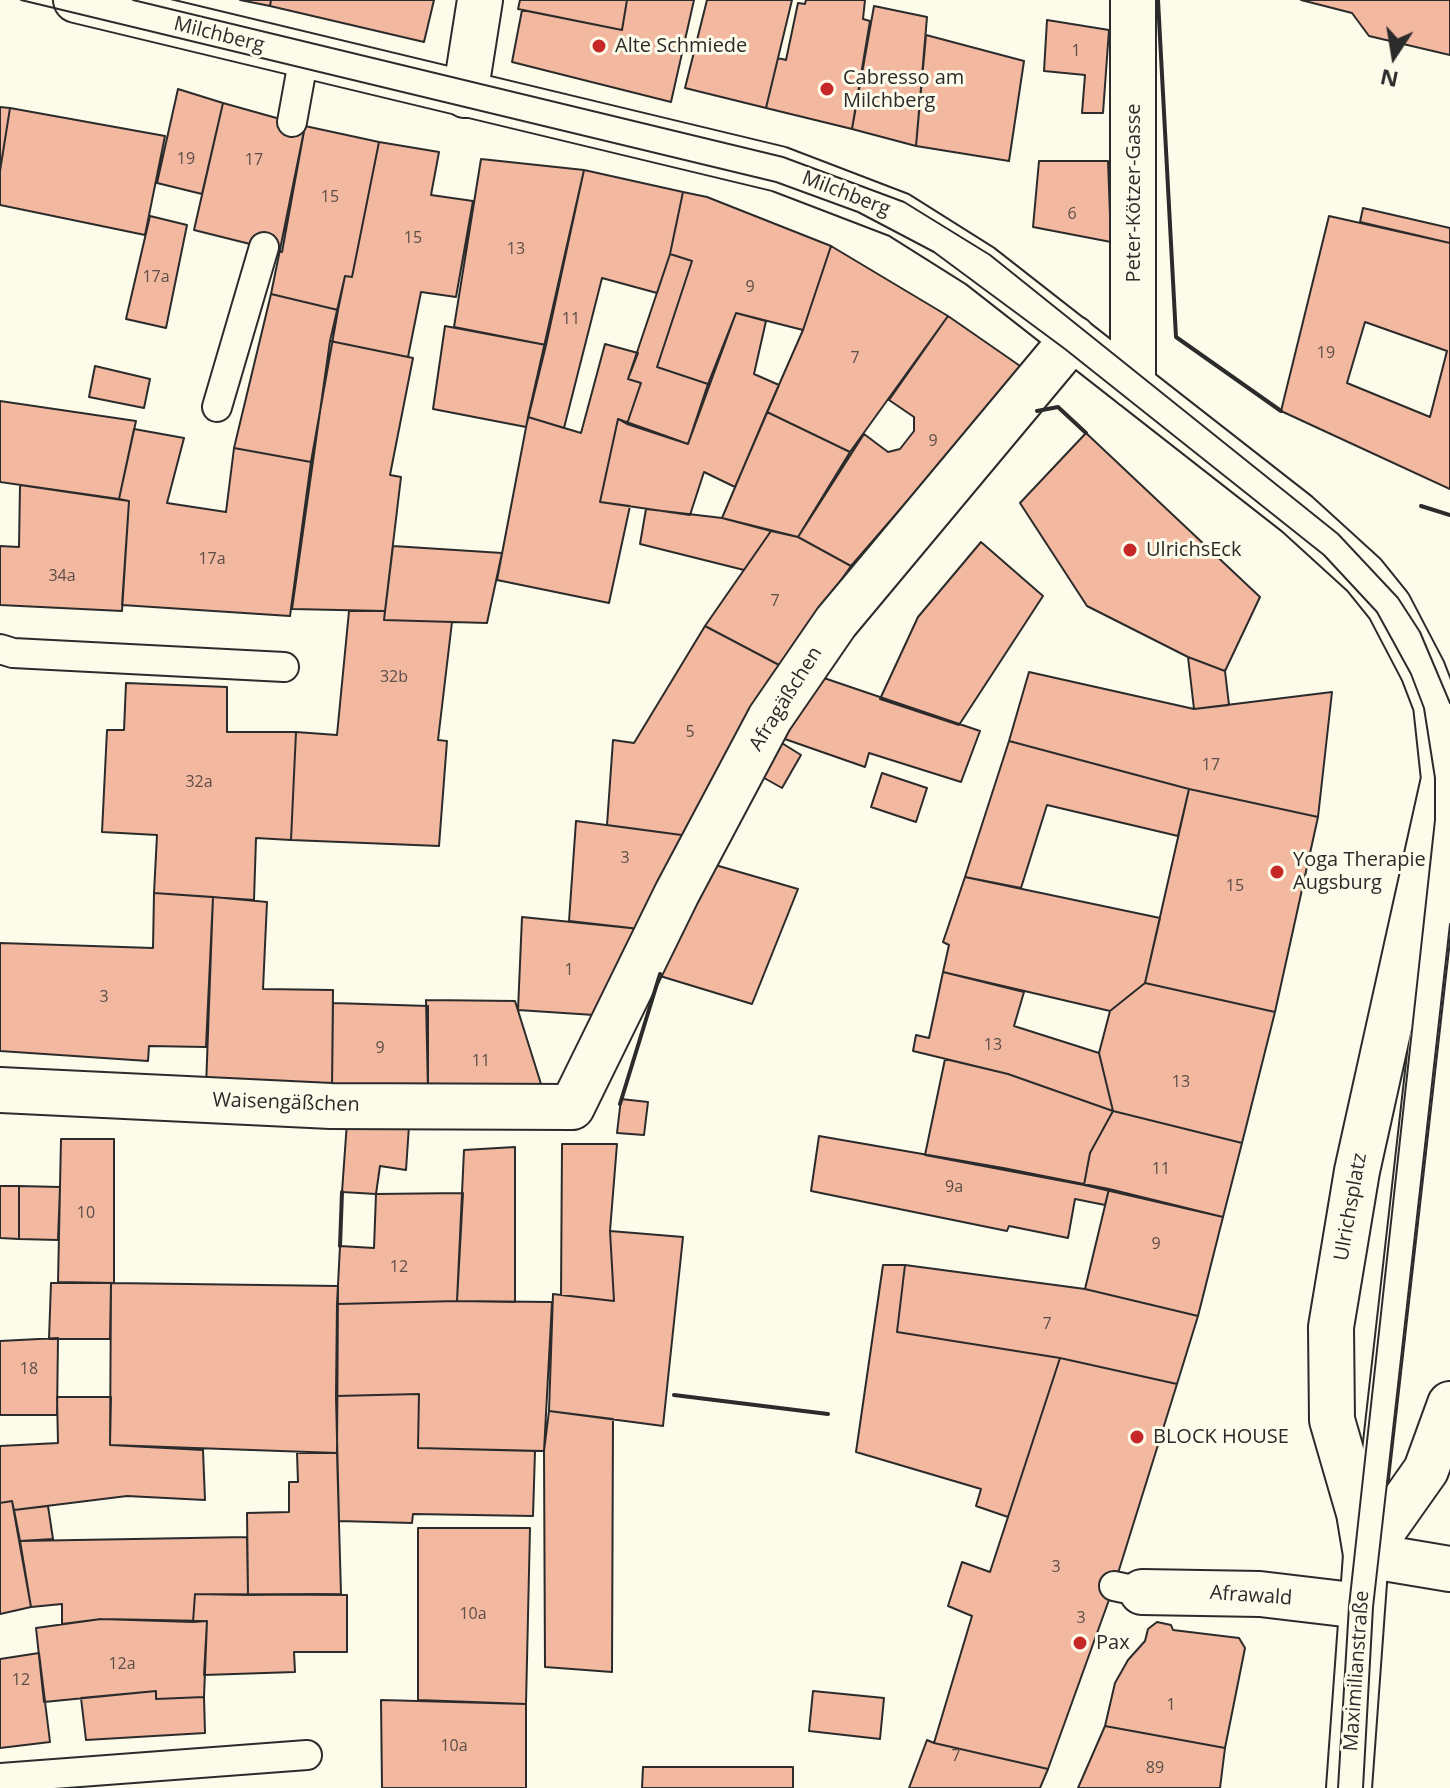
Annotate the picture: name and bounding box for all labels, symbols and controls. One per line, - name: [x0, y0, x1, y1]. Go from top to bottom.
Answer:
- street label: Milchberg: [171, 12, 267, 58]
- north arrow: [1354, 16, 1434, 96]
- place label: Alte Schmiede: [615, 34, 747, 58]
- marker: Alte Schmiede: [590, 37, 608, 55]
- house number: 1: [1071, 41, 1081, 61]
- text: N: [1377, 63, 1401, 96]
- place label: Cabresso am Milchberg: [843, 66, 964, 113]
- marker: Cabresso am Milchberg: [818, 80, 836, 98]
- street label: Peter-Kötzer-Gasse: [1122, 104, 1146, 282]
- house number: 19: [177, 149, 195, 169]
- house number: 17: [245, 150, 263, 170]
- street label: Milchberg: [799, 166, 893, 222]
- house number: 15: [321, 187, 339, 207]
- house number: 6: [1067, 204, 1077, 224]
- house number: 15: [404, 228, 422, 248]
- house number: 13: [507, 239, 525, 259]
- house number: 17a: [142, 267, 170, 287]
- house number: 9: [745, 277, 755, 297]
- house number: 11: [562, 309, 580, 329]
- house number: 19: [1317, 343, 1335, 363]
- house number: 7: [850, 348, 860, 368]
- house number: 9: [928, 431, 938, 451]
- place label: UlrichsEck: [1146, 538, 1241, 562]
- marker: UlrichsEck: [1121, 541, 1139, 559]
- house number: 17a: [198, 549, 226, 569]
- house number: 34a: [48, 566, 76, 586]
- house number: 7: [770, 591, 780, 611]
- street label: Afragäßchen: [744, 642, 828, 756]
- house number: 32b: [380, 667, 408, 687]
- house number: 5: [685, 722, 695, 742]
- house number: 17: [1202, 755, 1220, 775]
- house number: 32a: [185, 772, 213, 792]
- house number: 3: [620, 848, 630, 868]
- place label: Yoga Therapie Augsburg: [1293, 848, 1426, 895]
- marker: Yoga Therapie Augsburg: [1268, 863, 1286, 881]
- house number: 15: [1226, 876, 1244, 896]
- house number: 1: [564, 960, 574, 980]
- house number: 3: [99, 987, 109, 1007]
- house number: 13: [984, 1035, 1002, 1055]
- house number: 9: [375, 1038, 385, 1058]
- house number: 11: [472, 1051, 490, 1071]
- house number: 13: [1172, 1072, 1190, 1092]
- street label: Waisengäßchen: [212, 1088, 360, 1118]
- street label: Ulrichsplatz: [1330, 1151, 1372, 1263]
- house number: 11: [1152, 1159, 1170, 1179]
- house number: 9a: [945, 1177, 963, 1197]
- house number: 10: [77, 1203, 95, 1223]
- house number: 9: [1151, 1234, 1161, 1254]
- house number: 12: [390, 1257, 408, 1277]
- house number: 7: [1042, 1314, 1052, 1334]
- house number: 18: [20, 1359, 38, 1379]
- place label: BLOCK HOUSE: [1153, 1425, 1289, 1449]
- marker: BLOCK HOUSE: [1128, 1428, 1146, 1446]
- house number: 3: [1051, 1557, 1061, 1577]
- street label: Afrawald: [1209, 1581, 1293, 1611]
- street label: Maximilianstraße: [1339, 1590, 1375, 1752]
- house number: 10a: [459, 1604, 487, 1624]
- house number: 3: [1076, 1608, 1086, 1628]
- place label: Pax: [1096, 1631, 1130, 1655]
- marker: Pax: [1071, 1634, 1089, 1652]
- house number: 12a: [108, 1654, 136, 1674]
- house number: 12: [12, 1670, 30, 1690]
- house number: 1: [1166, 1695, 1176, 1715]
- house number: 10a: [440, 1736, 468, 1756]
- house number: 7: [951, 1746, 961, 1766]
- house number: 89: [1146, 1758, 1164, 1778]

